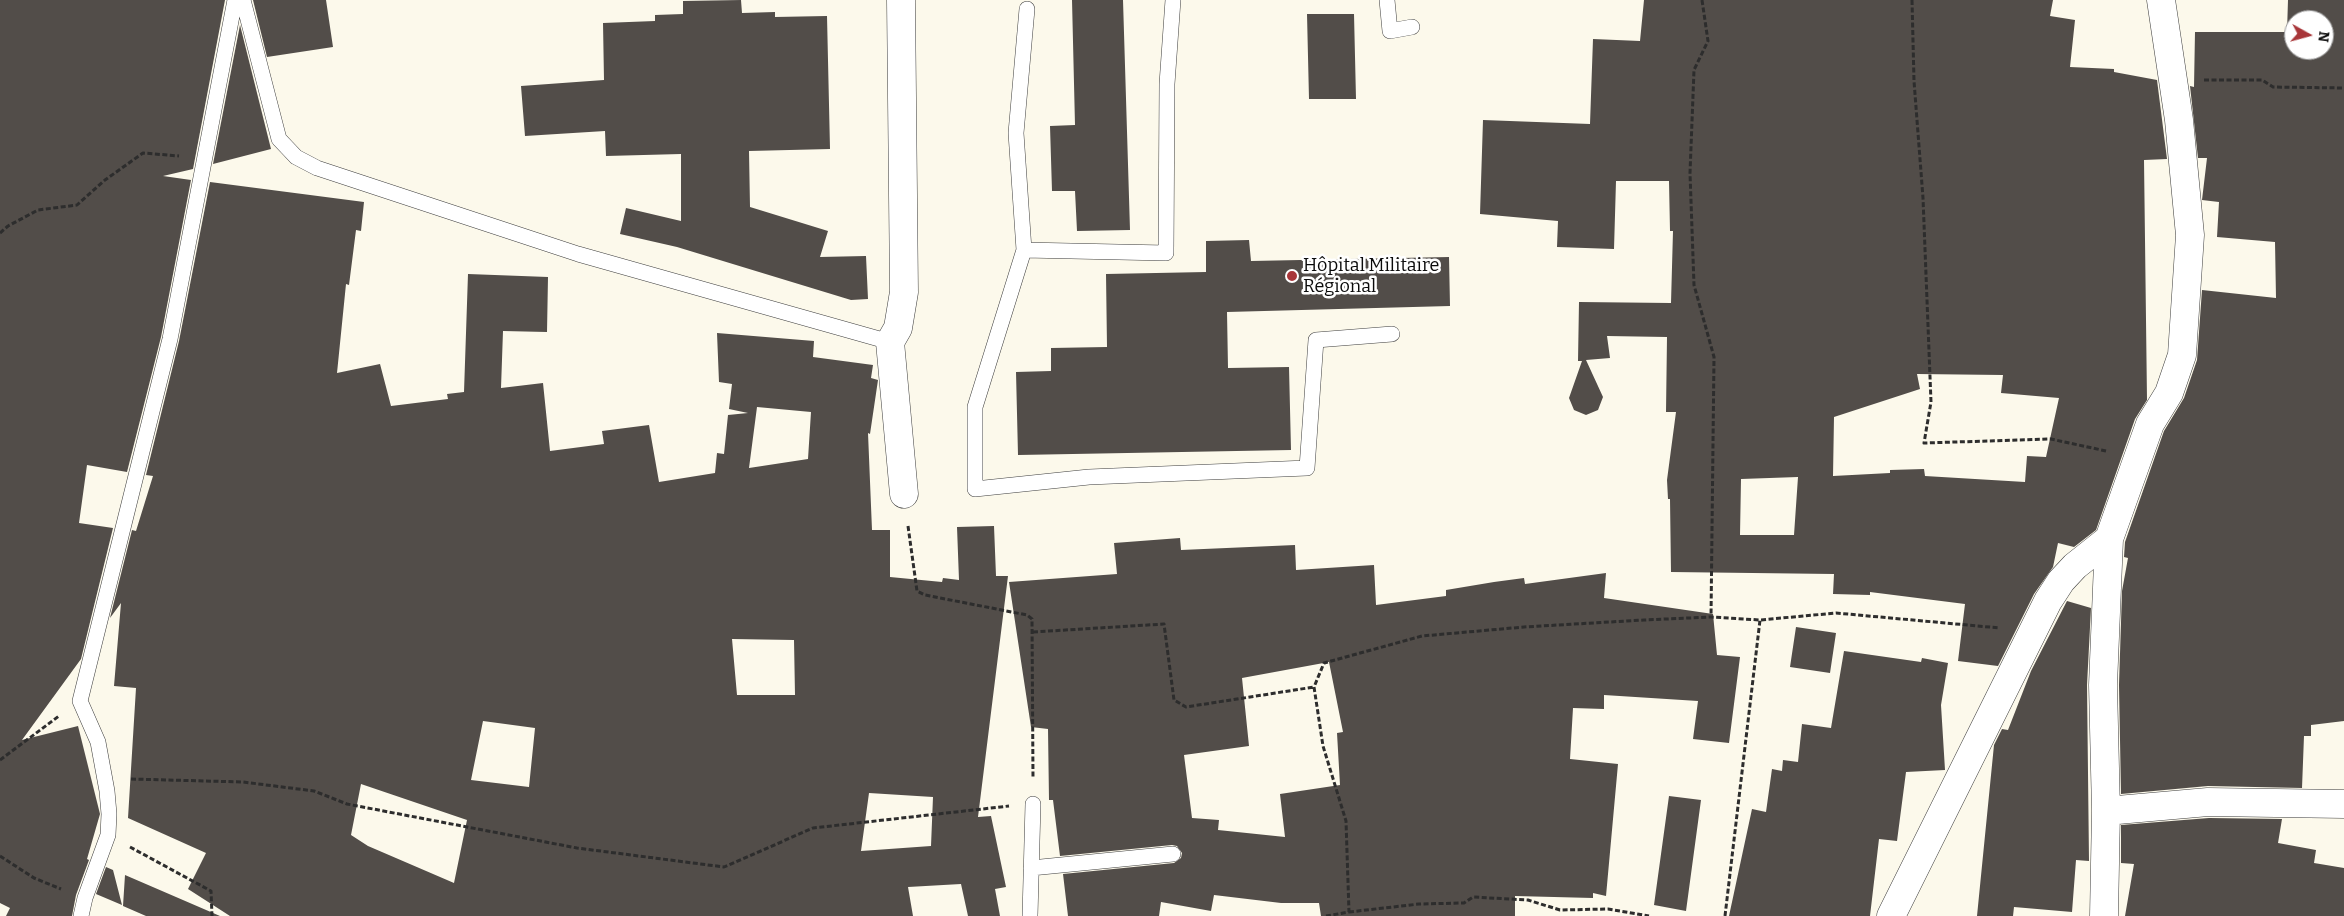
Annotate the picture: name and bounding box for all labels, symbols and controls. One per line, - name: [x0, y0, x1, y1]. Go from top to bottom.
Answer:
- north arrow: [2284, 10, 2334, 60]
- text: N: [2314, 30, 2332, 43]
- place label: Hôpital Militaire Régional: [1303, 255, 1439, 298]
- marker: Hôpital Militaire Régional: [1285, 269, 1299, 283]

